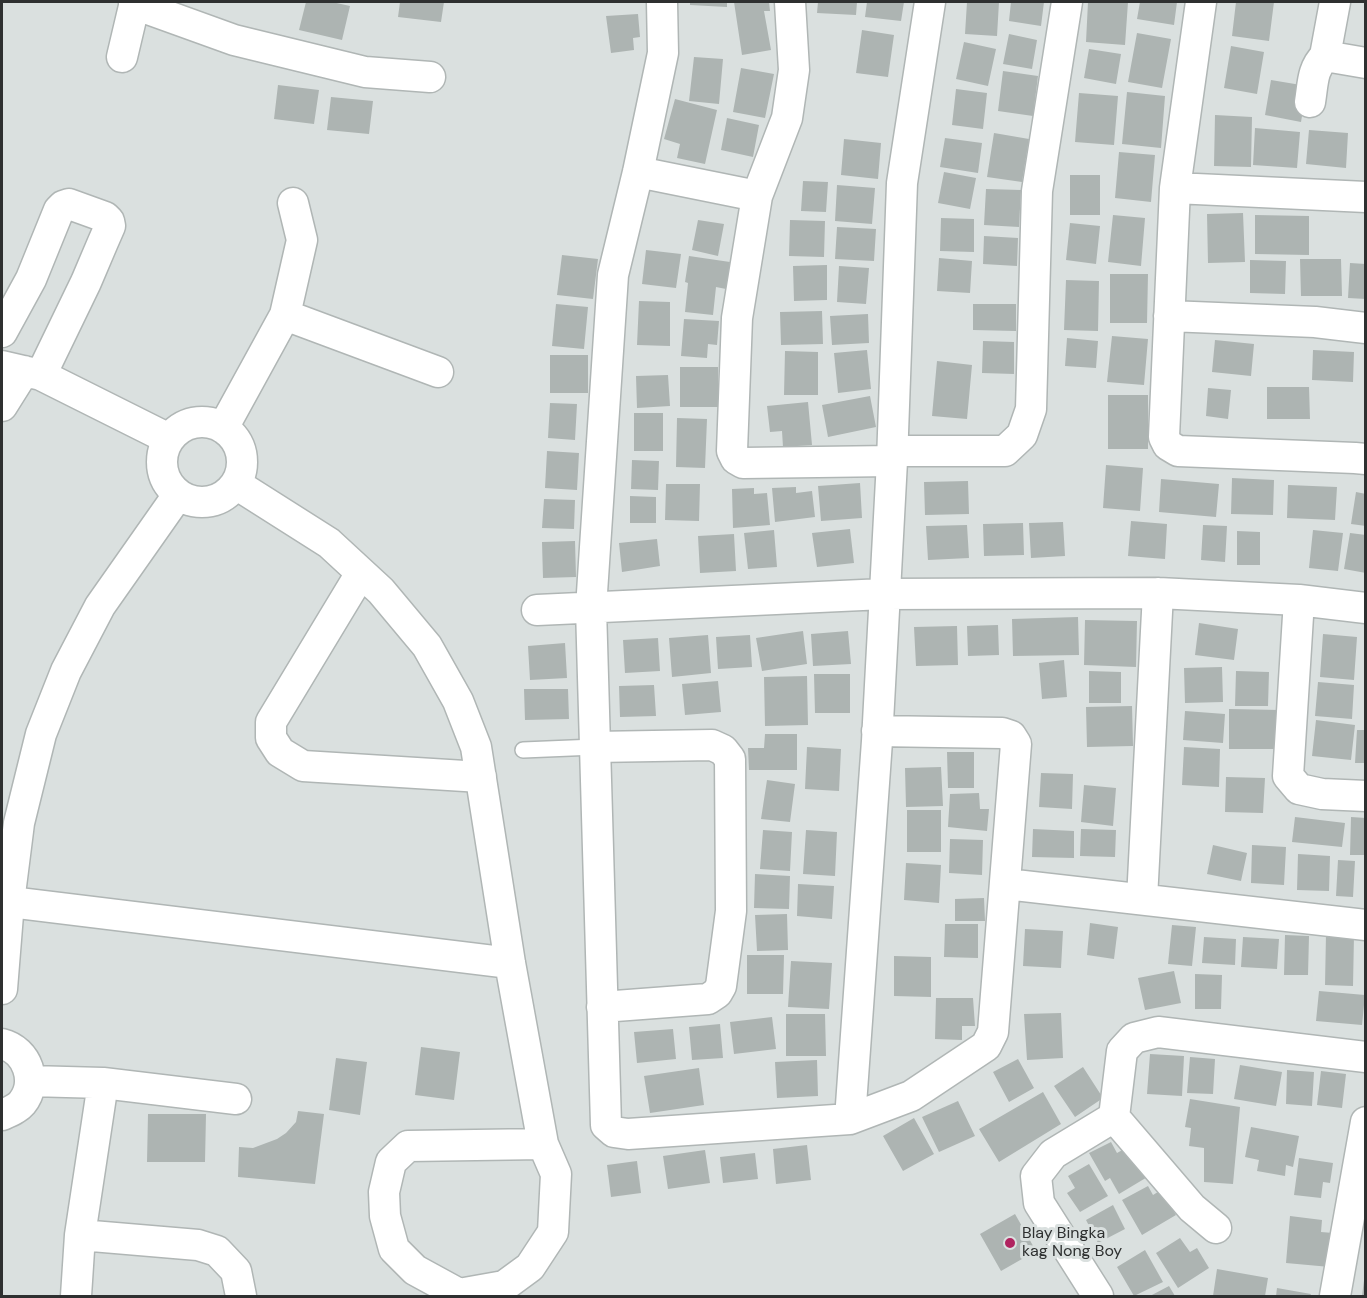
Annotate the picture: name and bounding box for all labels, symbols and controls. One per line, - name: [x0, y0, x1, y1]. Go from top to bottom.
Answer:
- place label: Blay Bingka kag Nong Boy: [1022, 1224, 1122, 1262]
- marker: Blay Bingka kag Nong Boy: [1003, 1236, 1017, 1250]

